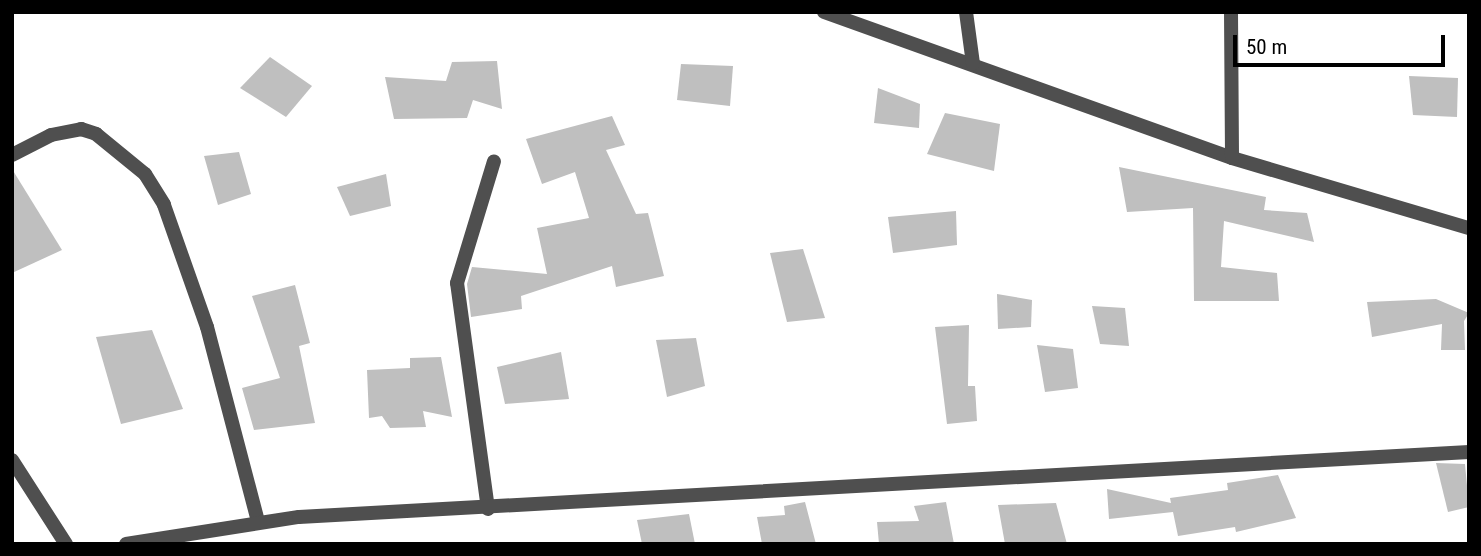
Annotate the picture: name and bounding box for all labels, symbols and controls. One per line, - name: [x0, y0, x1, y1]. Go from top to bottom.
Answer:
- scale bar: [1236, 21, 1448, 65]
- text: 50 m: [1246, 35, 1287, 59]

